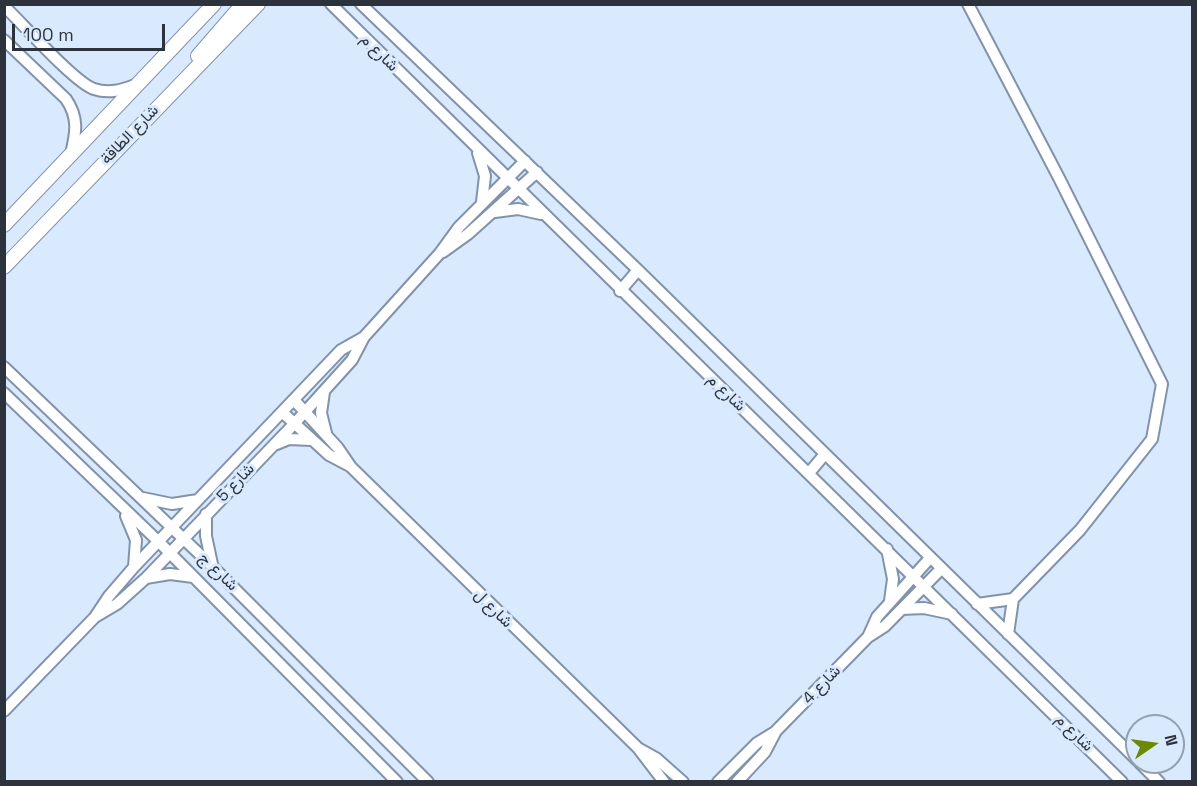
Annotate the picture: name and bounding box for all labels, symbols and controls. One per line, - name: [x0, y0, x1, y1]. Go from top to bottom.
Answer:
- scale bar: [15, 12, 168, 50]
- text: 100 m: [23, 23, 74, 46]
- street label: شارع م: [356, 30, 402, 76]
- street label: شارع الطاقة: [97, 101, 163, 169]
- street label: شارع م: [703, 370, 749, 416]
- street label: شارع 5: [213, 460, 259, 506]
- street label: شارع ج: [194, 549, 242, 595]
- street label: شارع ل: [470, 586, 516, 632]
- street label: شارع 4: [799, 662, 845, 708]
- street label: شارع م: [1051, 710, 1097, 756]
- north arrow: [1125, 714, 1185, 774]
- text: N: [1160, 733, 1183, 748]

